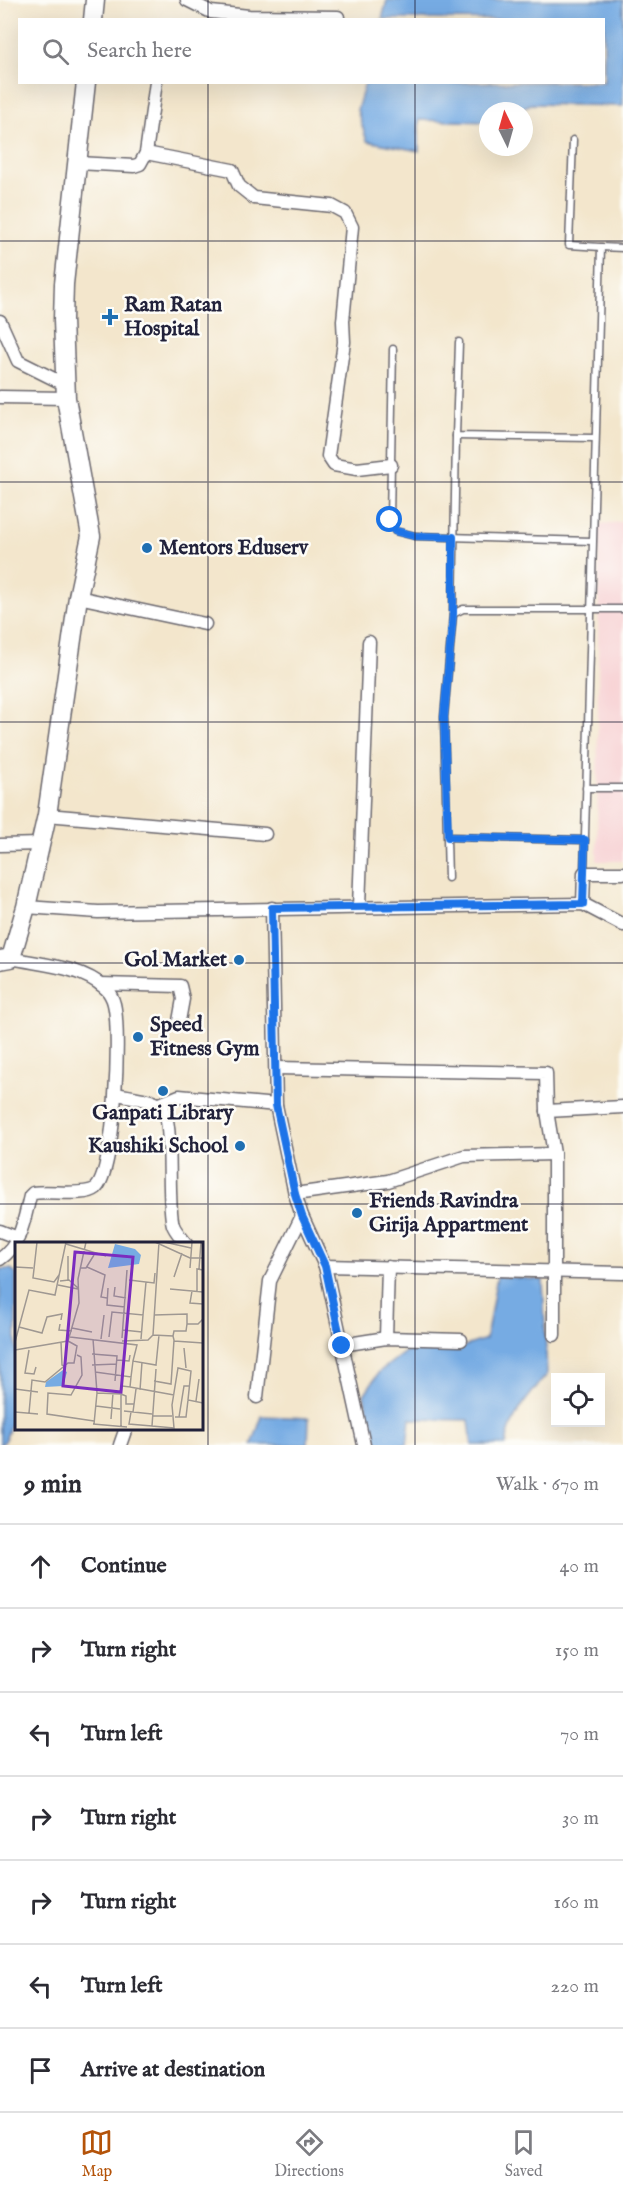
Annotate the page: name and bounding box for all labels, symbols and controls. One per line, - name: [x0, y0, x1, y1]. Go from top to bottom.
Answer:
- search box: [18, 18, 605, 84]
- icon: search: [39, 35, 72, 68]
- text: Search here: [87, 37, 192, 65]
- north arrow: [479, 102, 533, 156]
- place label: Ram Ratan Hospital: [124, 292, 222, 343]
- marker: Ram Ratan Hospital: [101, 308, 119, 326]
- route start: [376, 506, 402, 532]
- place label: Mentors Eduserv: [159, 535, 309, 562]
- marker: Mentors Eduserv: [140, 541, 154, 555]
- place label: Gol Market: [124, 947, 228, 974]
- marker: Gol Market: [232, 953, 246, 967]
- place label: Speed Fitness Gym: [150, 1012, 260, 1063]
- marker: Speed Fitness Gym: [131, 1030, 145, 1044]
- marker: Ganpati Library: [156, 1084, 170, 1098]
- place label: Ganpati Library: [92, 1100, 234, 1127]
- place label: Kaushiki School: [88, 1133, 229, 1160]
- marker: Kaushiki School: [233, 1139, 247, 1153]
- place label: Friends Ravindra Girija Appartment: [369, 1188, 529, 1239]
- marker: Friends Ravindra Girija Appartment: [350, 1206, 364, 1220]
- inset map: [15, 1242, 202, 1430]
- route end: [328, 1332, 354, 1358]
- map controls: [551, 1373, 605, 1427]
- button: locate: [551, 1373, 605, 1427]
- text: 9 min: [24, 1468, 82, 1501]
- text: Walk · 670 m: [496, 1472, 599, 1497]
- icon: ahead: [24, 1550, 57, 1583]
- text: Continue: [81, 1552, 167, 1580]
- text: 40 m: [560, 1554, 599, 1579]
- icon: right: [24, 1634, 57, 1667]
- text: Turn right: [81, 1636, 176, 1664]
- text: 150 m: [555, 1638, 599, 1663]
- icon: left: [24, 1718, 57, 1751]
- text: Turn left: [81, 1720, 163, 1748]
- text: 70 m: [560, 1722, 599, 1747]
- icon: right: [24, 1802, 57, 1835]
- text: Turn right: [81, 1804, 176, 1832]
- text: 30 m: [562, 1806, 599, 1831]
- icon: right: [24, 1886, 57, 1919]
- text: Turn right: [81, 1888, 176, 1916]
- text: 160 m: [553, 1890, 599, 1915]
- icon: left: [24, 1970, 57, 2003]
- text: Turn left: [81, 1972, 163, 2000]
- text: 220 m: [551, 1974, 599, 1999]
- icon: arrive: [24, 2054, 57, 2087]
- text: Arrive at destination: [81, 2056, 265, 2084]
- tab: Map: [80, 2126, 113, 2182]
- tab: Directions: [274, 2126, 344, 2182]
- tab: Saved: [505, 2126, 543, 2182]

